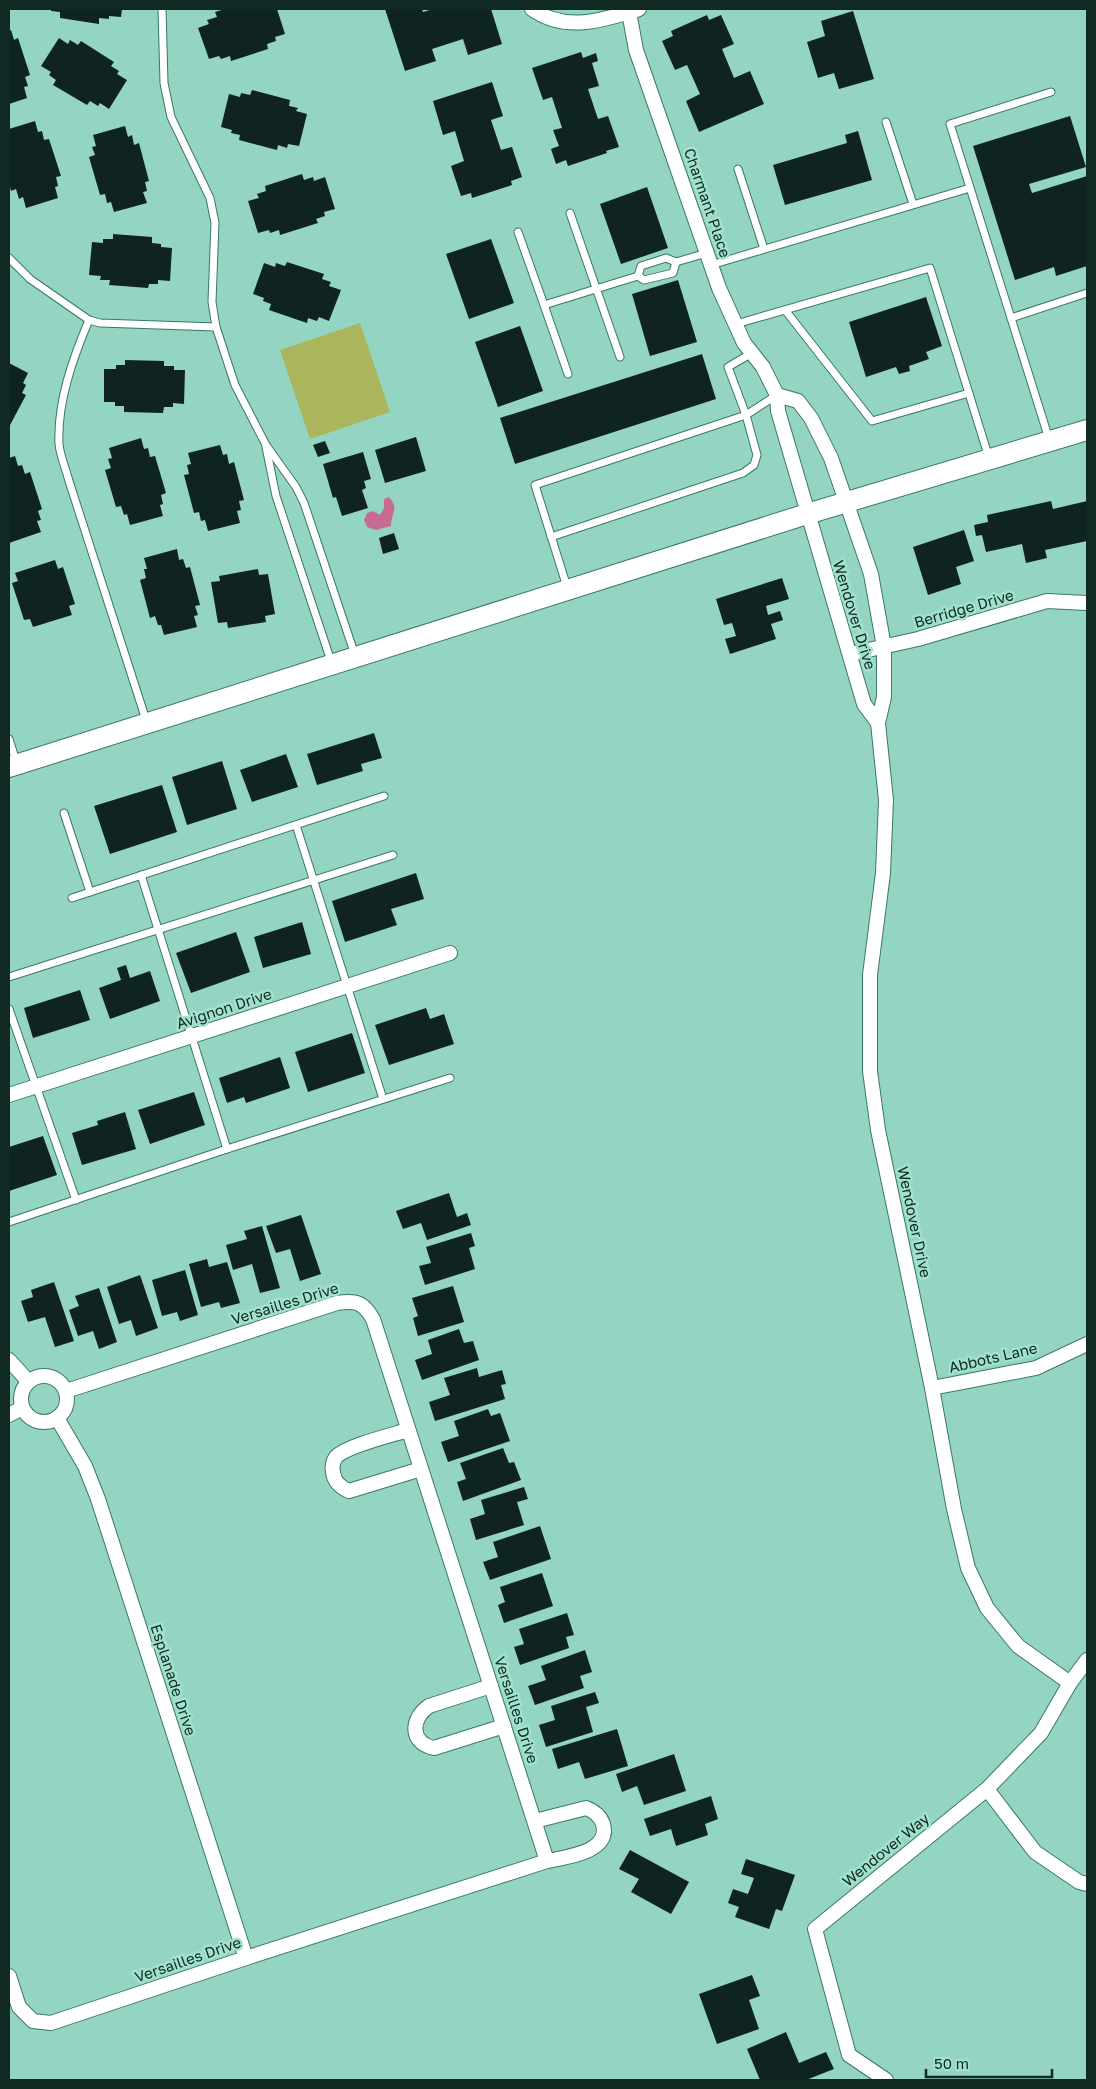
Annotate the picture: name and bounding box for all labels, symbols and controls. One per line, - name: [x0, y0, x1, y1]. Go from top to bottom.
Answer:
- street label: Charmant Place: [681, 146, 735, 260]
- street label: Wendover Drive: [830, 558, 880, 672]
- street label: Berridge Drive: [912, 585, 1016, 631]
- street label: Avignon Drive: [174, 984, 274, 1032]
- street label: Wendover Drive: [894, 1165, 936, 1279]
- street label: Versailles Drive: [229, 1278, 341, 1328]
- street label: Abbots Lane: [947, 1338, 1039, 1376]
- street label: Esplanade Drive: [147, 1622, 201, 1738]
- street label: Versailles Drive: [491, 1654, 543, 1766]
- street label: Wendover Way: [838, 1808, 933, 1890]
- street label: Versailles Drive: [132, 1932, 243, 1986]
- scale bar: [926, 2046, 1052, 2078]
- text: 50 m: [934, 2054, 969, 2072]

